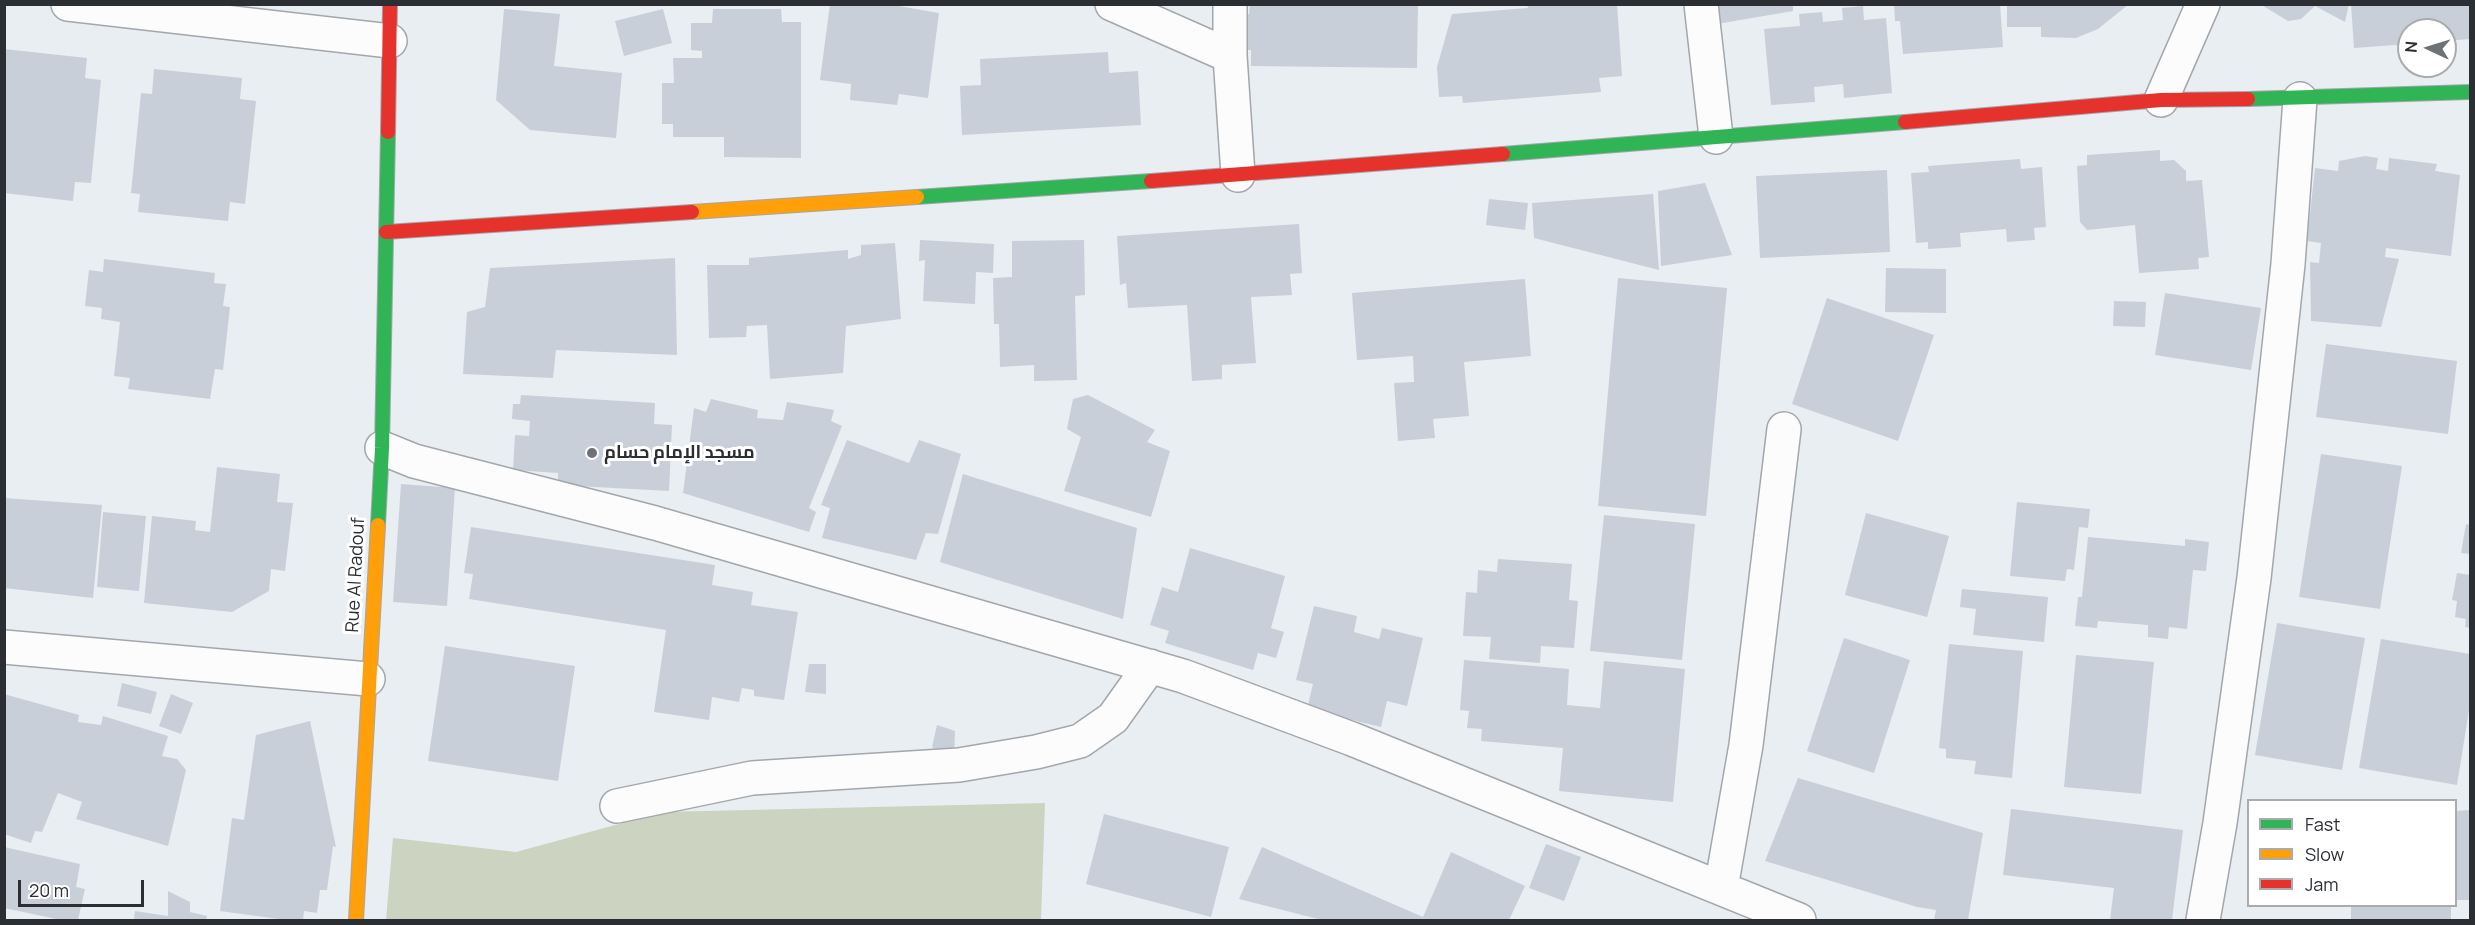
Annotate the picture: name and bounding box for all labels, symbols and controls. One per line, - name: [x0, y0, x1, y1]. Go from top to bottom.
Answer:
- north arrow: [2397, 18, 2457, 78]
- text: N: [2400, 40, 2422, 53]
- place label: مسجد الإمام حسام: [604, 442, 755, 464]
- marker: مسجد الإمام حسام: [585, 446, 599, 460]
- street label: Rue Al Radouf: [342, 517, 370, 633]
- legend: [2247, 799, 2457, 907]
- text: Fast: [2305, 812, 2340, 836]
- text: Slow: [2305, 842, 2344, 866]
- scale bar: [21, 868, 147, 906]
- text: Jam: [2305, 872, 2339, 896]
- text: 20 m: [29, 878, 69, 902]

